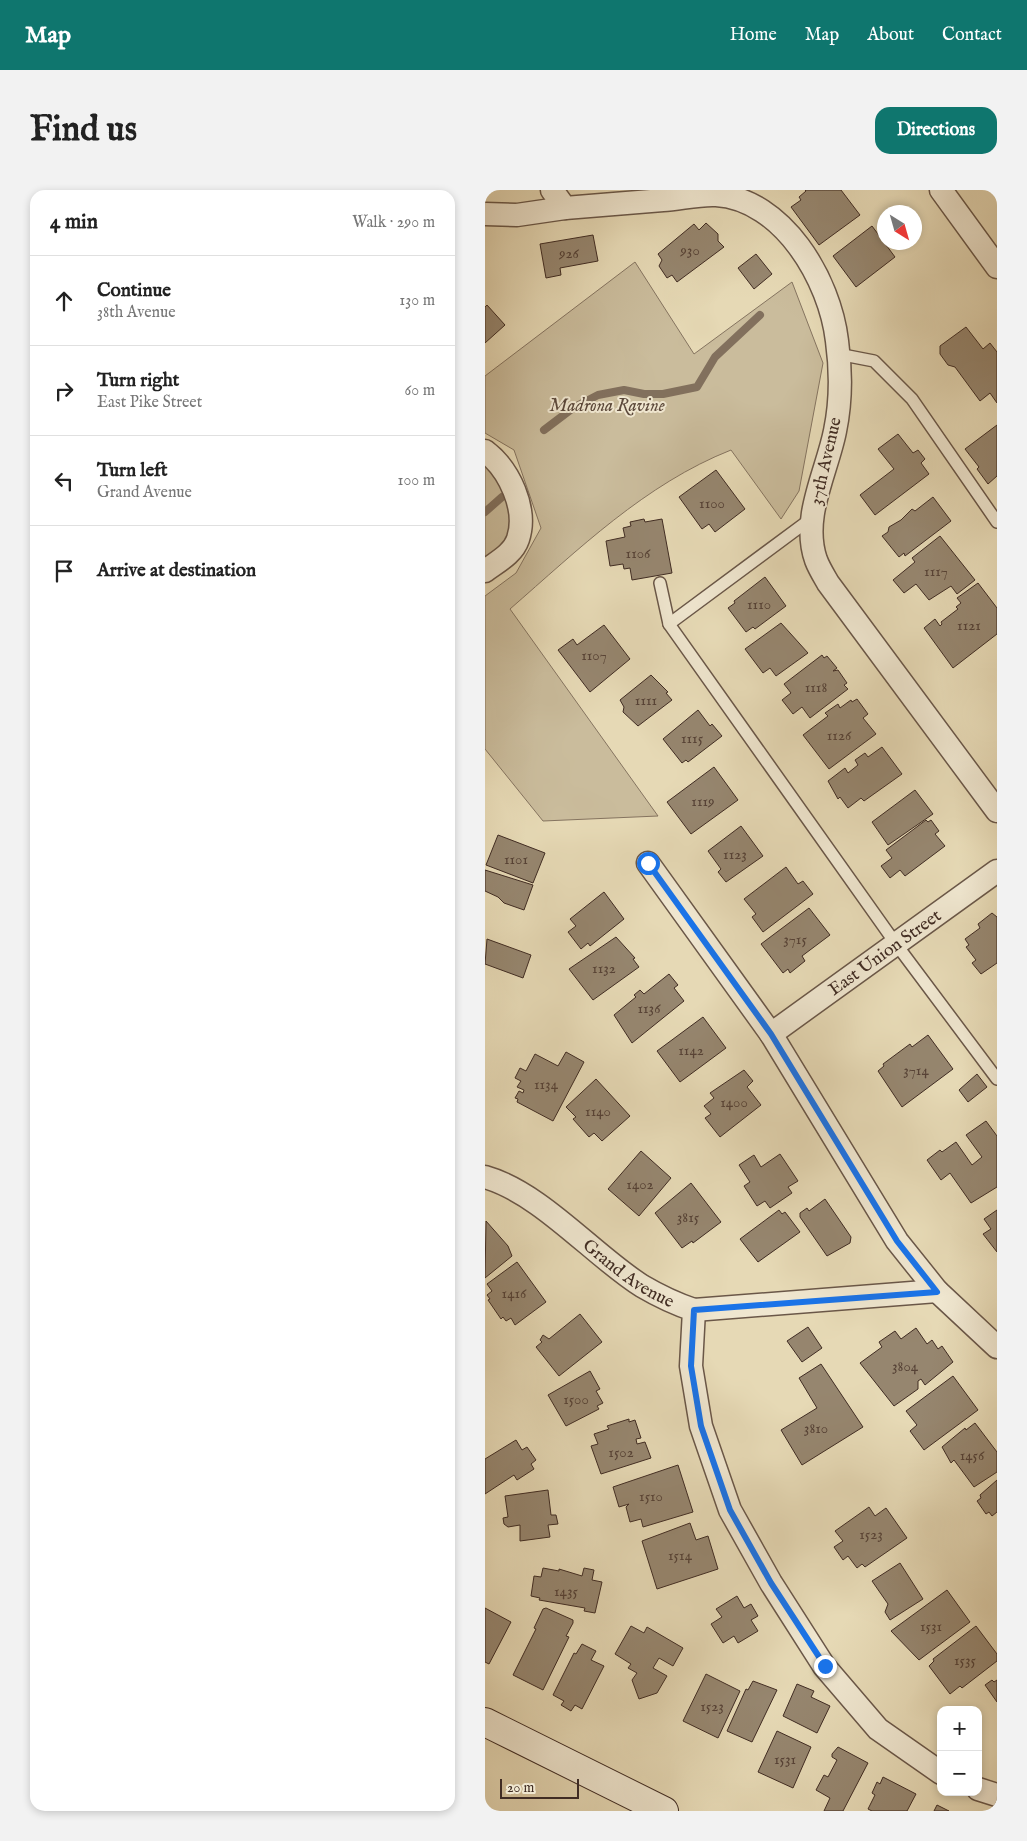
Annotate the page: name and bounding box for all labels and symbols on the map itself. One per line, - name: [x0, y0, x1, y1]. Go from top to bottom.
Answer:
- north arrow: [877, 205, 922, 250]
- house number: 930: [679, 241, 700, 260]
- house number: 926: [558, 244, 580, 263]
- park label: Madrona Ravine: [549, 395, 665, 418]
- street label: 37th Avenue: [805, 415, 848, 508]
- house number: 1100: [699, 494, 725, 513]
- house number: 1106: [626, 544, 651, 563]
- house number: 1117: [924, 562, 948, 581]
- house number: 1110: [747, 595, 771, 614]
- house number: 1121: [957, 616, 981, 635]
- house number: 1107: [581, 646, 607, 665]
- house number: 1118: [805, 678, 827, 697]
- house number: 1111: [635, 691, 657, 710]
- house number: 1126: [827, 726, 852, 745]
- house number: 1115: [681, 729, 704, 748]
- house number: 1119: [691, 792, 715, 811]
- house number: 1123: [723, 845, 747, 864]
- house number: 1101: [504, 850, 528, 869]
- route start: [637, 852, 660, 875]
- street label: East Union Street: [824, 905, 946, 1002]
- house number: 3715: [783, 930, 807, 949]
- house number: 1132: [592, 959, 616, 978]
- house number: 1136: [637, 999, 661, 1018]
- house number: 1142: [678, 1041, 704, 1060]
- house number: 3714: [903, 1061, 929, 1080]
- house number: 1134: [534, 1075, 559, 1094]
- house number: 1400: [720, 1093, 748, 1112]
- house number: 1140: [585, 1102, 611, 1121]
- house number: 1402: [626, 1175, 654, 1194]
- house number: 3815: [677, 1208, 700, 1227]
- street label: Grand Avenue: [577, 1235, 677, 1314]
- house number: 1416: [502, 1284, 527, 1303]
- house number: 3804: [892, 1357, 919, 1376]
- house number: 1500: [563, 1390, 589, 1409]
- house number: 3810: [804, 1419, 828, 1438]
- house number: 1502: [608, 1443, 634, 1462]
- house number: 1456: [960, 1446, 985, 1465]
- house number: 1510: [639, 1487, 663, 1506]
- house number: 1523: [859, 1525, 883, 1544]
- house number: 1514: [668, 1546, 693, 1565]
- house number: 1435: [554, 1582, 579, 1601]
- house number: 1531: [920, 1617, 942, 1636]
- house number: 1535: [954, 1651, 977, 1670]
- route end: [814, 1655, 837, 1678]
- house number: 1523: [700, 1697, 724, 1716]
- house number: 1531: [774, 1750, 796, 1769]
- scale bar: [500, 1776, 579, 1799]

